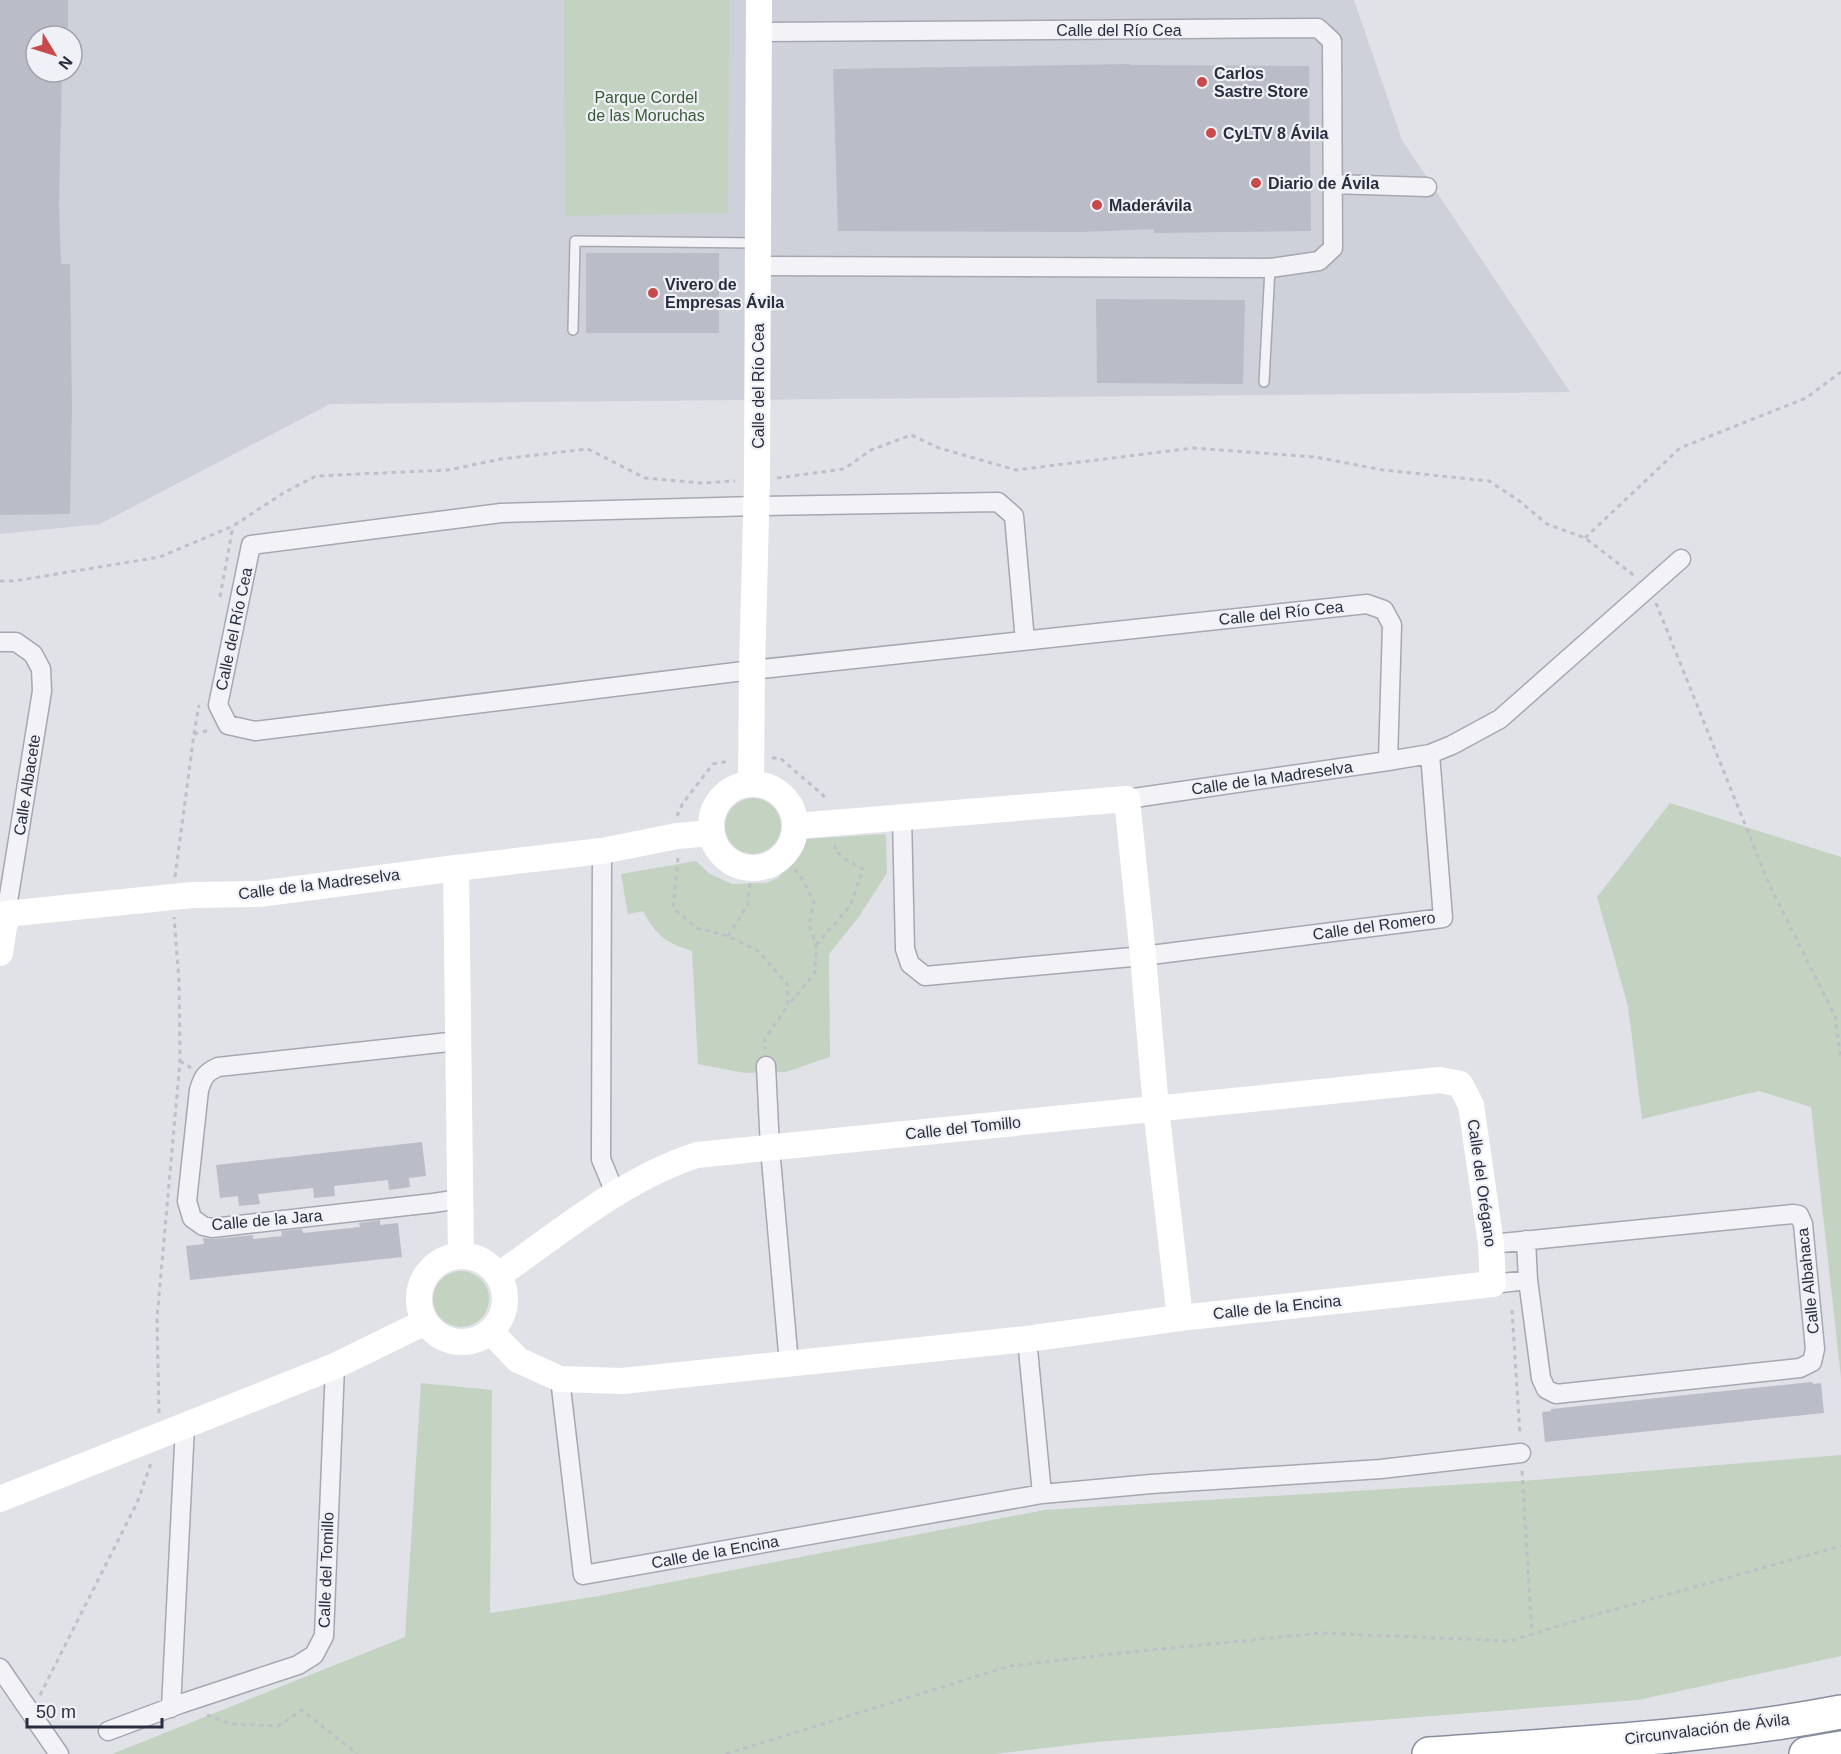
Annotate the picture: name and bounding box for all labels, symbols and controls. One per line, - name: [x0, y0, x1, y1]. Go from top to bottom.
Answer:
- street label: Calle del Río Cea: [1056, 22, 1182, 39]
- north arrow: [24, 24, 84, 84]
- text: N: [55, 53, 76, 73]
- place label: Carlos Sastre Store: [1214, 65, 1308, 100]
- marker: Carlos Sastre Store: [1195, 75, 1209, 89]
- park label: Parque Cordel de las Moruchas: [587, 89, 705, 124]
- place label: CyLTV 8 Ávila: [1223, 124, 1329, 142]
- marker: CyLTV 8 Ávila: [1204, 126, 1218, 140]
- place label: Diario de Ávila: [1268, 174, 1379, 192]
- marker: Diario de Ávila: [1249, 176, 1263, 190]
- place label: Maderávila: [1109, 197, 1192, 214]
- marker: Maderávila: [1090, 198, 1104, 212]
- place label: Vivero de Empresas Ávila: [665, 276, 784, 311]
- marker: Vivero de Empresas Ávila: [646, 286, 660, 300]
- street label: Calle del Río Cea: [750, 323, 767, 449]
- street label: Calle del Río Cea: [213, 566, 255, 692]
- street label: Calle del Río Cea: [1218, 598, 1344, 628]
- street label: Calle Albacete: [11, 733, 43, 837]
- street label: Calle de la Madreselva: [1190, 758, 1354, 798]
- street label: Calle de la Madreselva: [237, 866, 401, 902]
- street label: Calle del Romero: [1312, 909, 1436, 943]
- street label: Calle del Tomillo: [904, 1113, 1022, 1143]
- street label: Calle del Orégano: [1465, 1118, 1499, 1248]
- street label: Calle de la Jara: [211, 1207, 323, 1233]
- street label: Calle Albahaca: [1794, 1227, 1822, 1335]
- street label: Calle de la Encina: [1212, 1292, 1342, 1322]
- street label: Calle del Tomillo: [315, 1512, 337, 1628]
- street label: Calle de la Encina: [650, 1532, 780, 1572]
- scale bar: [27, 1691, 162, 1729]
- text: 50 m: [36, 1702, 76, 1722]
- street label: Circunvalación de Ávila: [1623, 1709, 1791, 1748]

